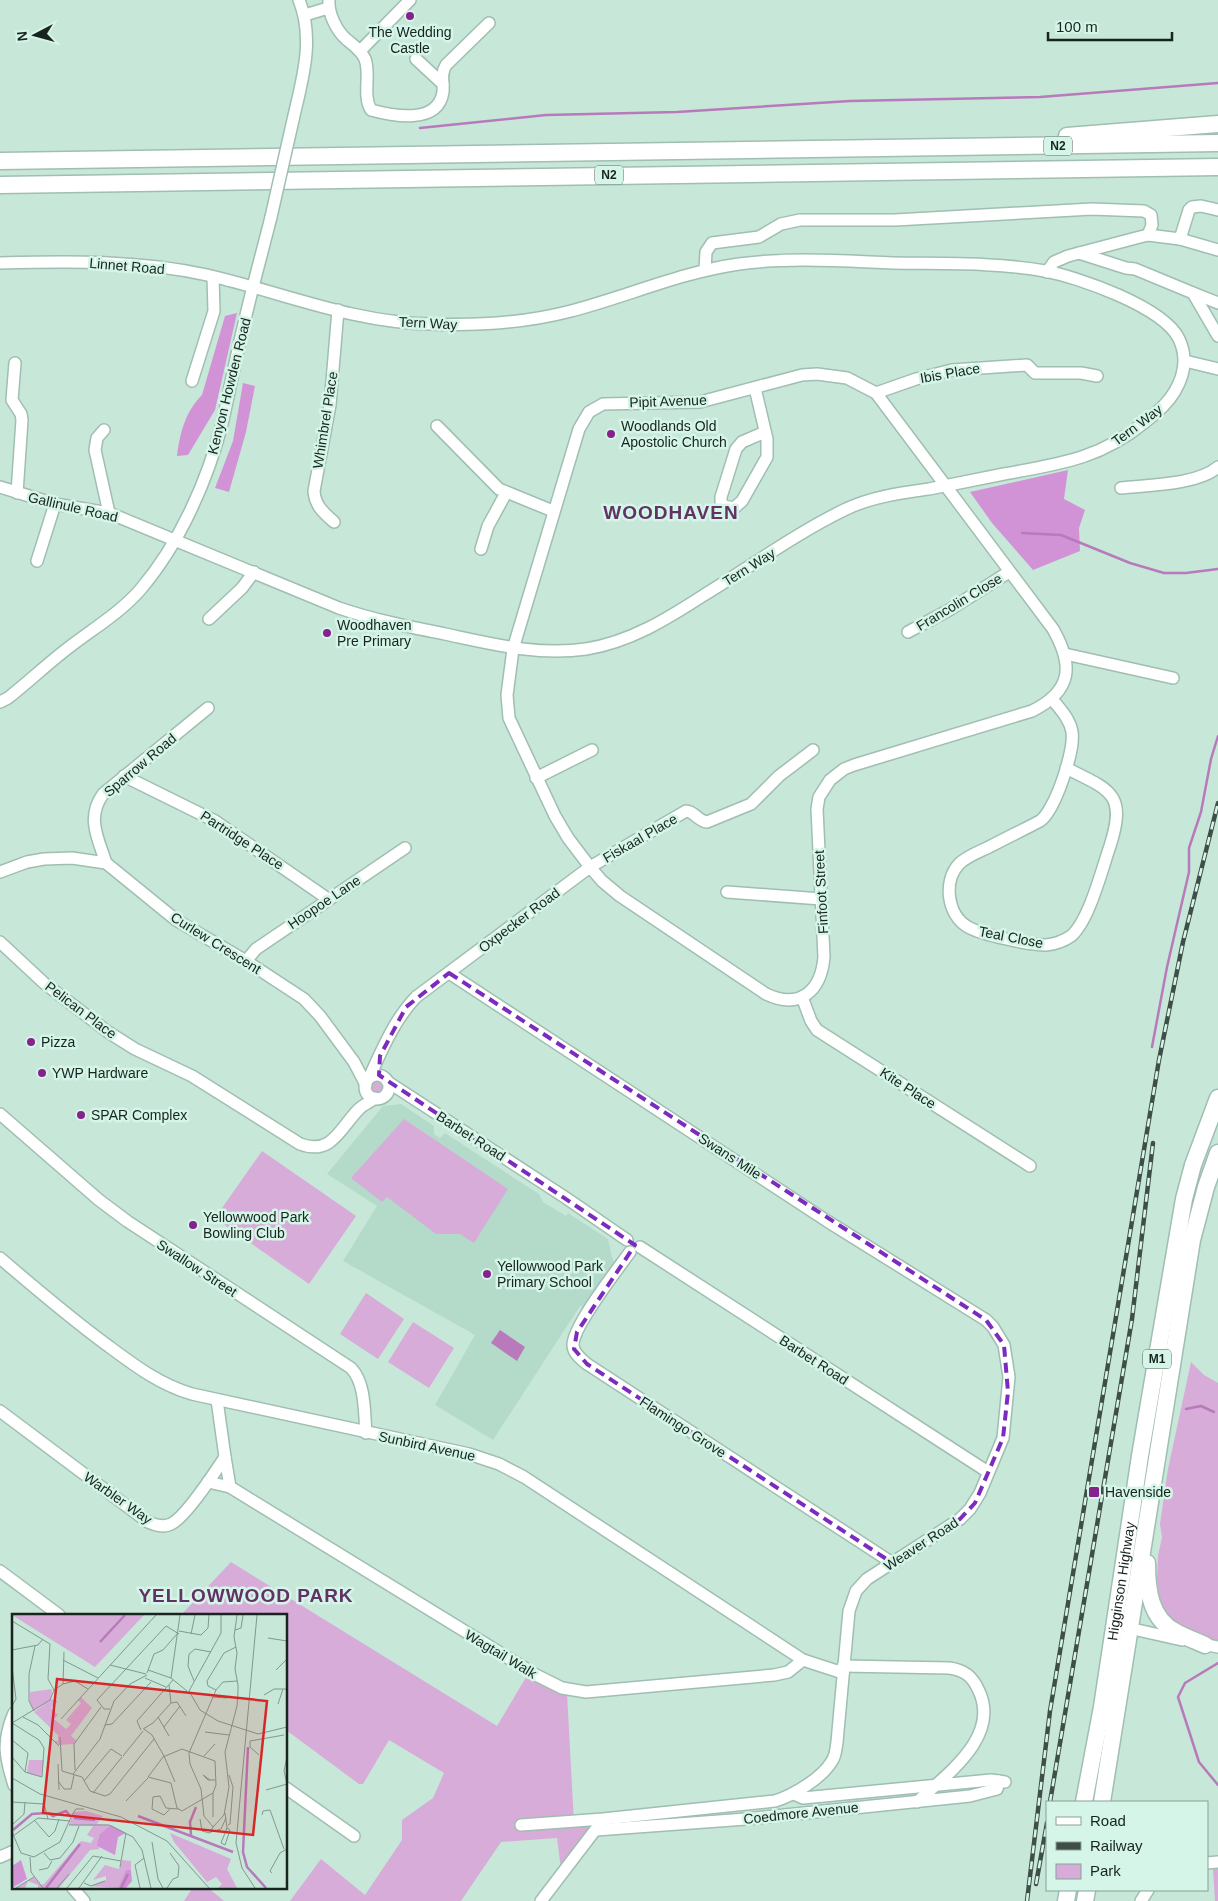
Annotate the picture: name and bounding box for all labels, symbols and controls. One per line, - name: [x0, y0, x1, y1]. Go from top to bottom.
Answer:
- north arrow: [10, 10, 60, 60]
- marker: The Wedding Castle: [404, 10, 416, 22]
- scale bar: [1048, 10, 1172, 42]
- text: 100 m: [1056, 18, 1098, 35]
- place label: The Wedding Castle: [368, 24, 452, 56]
- text: N: [14, 30, 31, 42]
- road number: N2: [1044, 136, 1072, 156]
- road number: N2: [595, 166, 623, 184]
- street label: Linnet Road: [89, 255, 165, 277]
- street label: Tern Way: [398, 313, 458, 333]
- street label: Kenyon Howden Road: [204, 316, 254, 456]
- street label: Ibis Place: [919, 360, 981, 386]
- street label: Whimbrel Place: [309, 370, 341, 470]
- street label: Pipit Avenue: [629, 392, 707, 410]
- street label: Tern Way: [1109, 401, 1165, 449]
- place label: Woodlands Old Apostolic Church: [621, 418, 727, 450]
- marker: Woodlands Old Apostolic Church: [605, 428, 617, 440]
- street label: Gallinule Road: [26, 489, 120, 525]
- district label: WOODHAVEN: [603, 502, 739, 523]
- street label: Tern Way: [720, 545, 778, 589]
- street label: Francolin Close: [913, 570, 1005, 634]
- place label: Woodhaven Pre Primary: [337, 617, 411, 649]
- marker: Woodhaven Pre Primary: [321, 627, 333, 639]
- street label: Sparrow Road: [101, 730, 179, 800]
- street label: Partridge Place: [198, 807, 287, 873]
- street label: Fiskaal Place: [600, 810, 680, 866]
- street label: Finfoot Street: [811, 850, 831, 934]
- street label: Hoopoe Lane: [285, 872, 364, 932]
- street label: Oxpecker Road: [475, 884, 563, 956]
- street label: Curlew Crescent: [168, 909, 264, 977]
- street label: Teal Close: [977, 923, 1045, 951]
- street label: Pelican Place: [42, 978, 120, 1042]
- place label: Pizza: [41, 1034, 75, 1050]
- marker: Pizza: [25, 1036, 37, 1048]
- street label: Kite Place: [877, 1064, 939, 1112]
- place label: YWP Hardware: [52, 1065, 148, 1081]
- marker: YWP Hardware: [36, 1067, 48, 1079]
- place label: SPAR Complex: [91, 1107, 187, 1123]
- street label: Barbet Road: [434, 1108, 508, 1164]
- marker: SPAR Complex: [75, 1109, 87, 1121]
- street label: Swans Mile: [696, 1130, 765, 1182]
- place label: Yellowwood Park Bowling Club: [203, 1209, 310, 1241]
- marker: Yellowwood Park Bowling Club: [187, 1219, 199, 1231]
- street label: Swallow Street: [154, 1236, 240, 1300]
- place label: Yellowwood Park Primary School: [497, 1258, 604, 1290]
- marker: Yellowwood Park Primary School: [481, 1268, 493, 1280]
- street label: Barbet Road: [777, 1332, 851, 1388]
- road number: M1: [1143, 1350, 1171, 1368]
- street label: Flamingo Grove: [637, 1393, 729, 1461]
- street label: Sunbird Avenue: [377, 1428, 477, 1464]
- street label: Warbler Way: [81, 1469, 155, 1527]
- place label: Havenside: [1105, 1484, 1171, 1500]
- marker: Havenside: [1087, 1485, 1101, 1499]
- street label: Weaver Road: [881, 1514, 961, 1574]
- street label: Higginson Highway: [1104, 1521, 1138, 1642]
- district label: YELLOWWOOD PARK: [138, 1585, 354, 1606]
- inset map: [12, 1614, 288, 1888]
- street label: Wagtail Walk: [462, 1626, 541, 1682]
- street label: Coedmore Avenue: [743, 1799, 860, 1827]
- legend: [1046, 1801, 1208, 1891]
- text: Road: [1090, 1812, 1126, 1829]
- text: Railway: [1090, 1837, 1143, 1854]
- text: Park: [1090, 1862, 1121, 1879]

